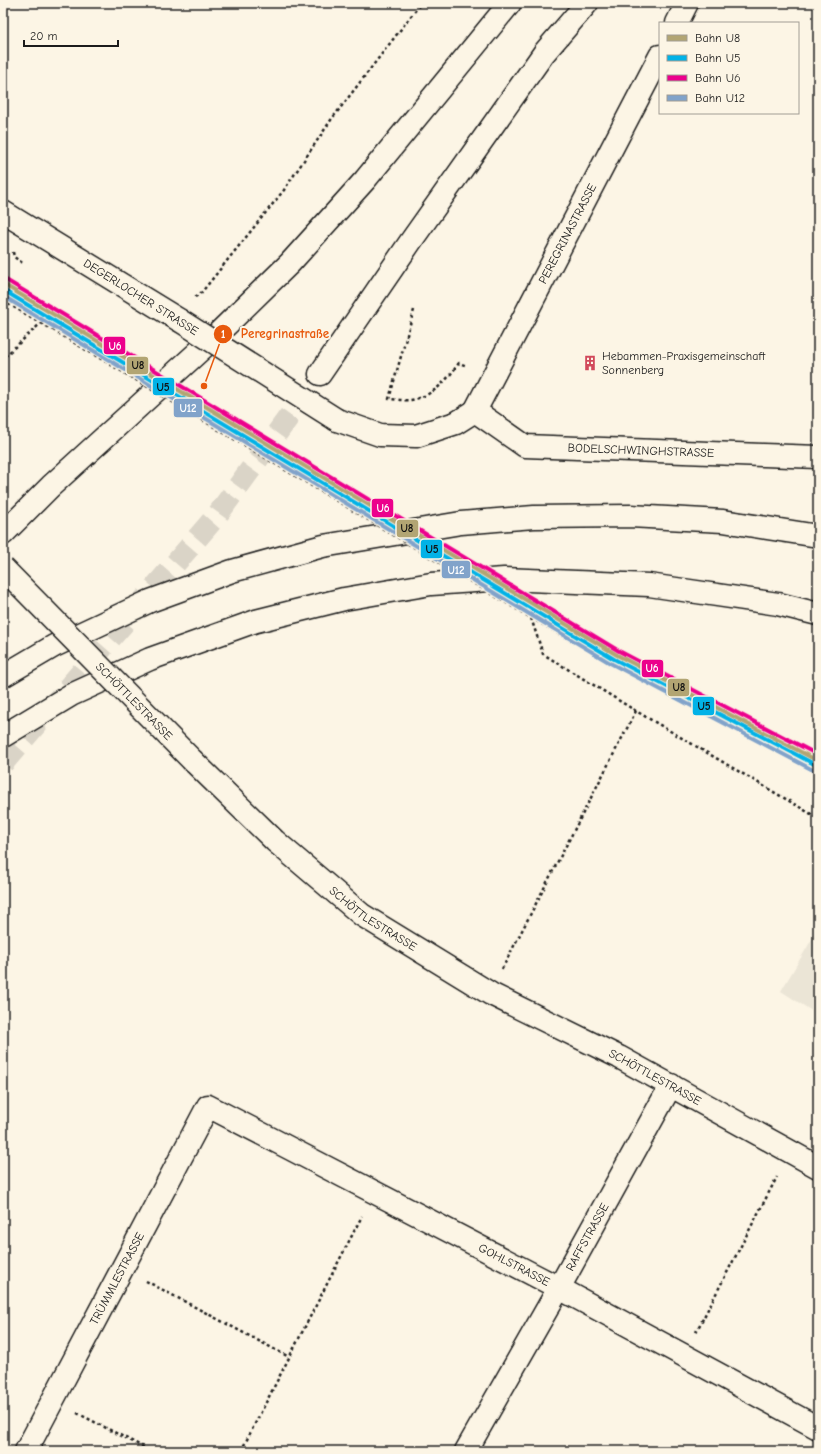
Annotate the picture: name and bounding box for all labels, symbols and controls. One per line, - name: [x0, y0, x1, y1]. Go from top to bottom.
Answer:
- scale bar: [24, 22, 118, 48]
- legend: [659, 22, 799, 114]
- text: 20 m: [30, 29, 58, 43]
- text: Bahn U8: [695, 31, 740, 45]
- text: Bahn U5: [695, 51, 741, 65]
- text: Bahn U6: [695, 71, 741, 85]
- text: Bahn U12: [695, 91, 745, 105]
- street label: PEREGRINASTRASSE: [536, 181, 599, 286]
- street label: DEGERLOCHER STRASSE: [81, 256, 201, 338]
- callout: Peregrinastraße: [213, 321, 337, 346]
- text: Peregrinastraße: [241, 326, 330, 341]
- text: 1: [221, 327, 226, 341]
- line badge: U6: [103, 336, 126, 355]
- text: U6: [108, 340, 122, 353]
- place label: Hebammen-Praxisgemeinschaft Sonnenberg: [602, 349, 766, 377]
- building icon: Hebammen-Praxisgemeinschaft Sonnenberg: [581, 354, 599, 372]
- line badge: U8: [126, 356, 149, 375]
- text: U8: [132, 359, 145, 372]
- line badge: U5: [152, 377, 175, 396]
- text: U5: [156, 381, 170, 394]
- line badge: U12: [173, 398, 203, 418]
- text: U12: [179, 402, 197, 415]
- street label: BODELSCHWINGHSTRASSE: [567, 441, 714, 460]
- line badge: U6: [371, 498, 394, 518]
- text: U6: [376, 502, 390, 515]
- line badge: U8: [396, 519, 419, 538]
- text: U8: [401, 522, 414, 535]
- line badge: U5: [420, 539, 443, 559]
- text: U5: [425, 543, 439, 556]
- line badge: U12: [441, 560, 471, 579]
- text: U12: [447, 564, 465, 577]
- line badge: U6: [641, 659, 664, 678]
- street label: SCHÖTTLESTRASSE: [93, 660, 175, 743]
- text: U6: [645, 662, 659, 675]
- line badge: U8: [667, 678, 690, 697]
- text: U8: [673, 681, 686, 694]
- line badge: U5: [692, 696, 715, 716]
- text: U5: [697, 700, 711, 713]
- street label: SCHÖTTLESTRASSE: [327, 883, 419, 954]
- street label: SCHÖTTLESTRASSE: [607, 1046, 704, 1108]
- street label: RAFFSTRASSE: [563, 1200, 612, 1273]
- street label: TRÜMMLESTRASSE: [87, 1230, 147, 1327]
- street label: GOHLSTRASSE: [476, 1240, 552, 1289]

